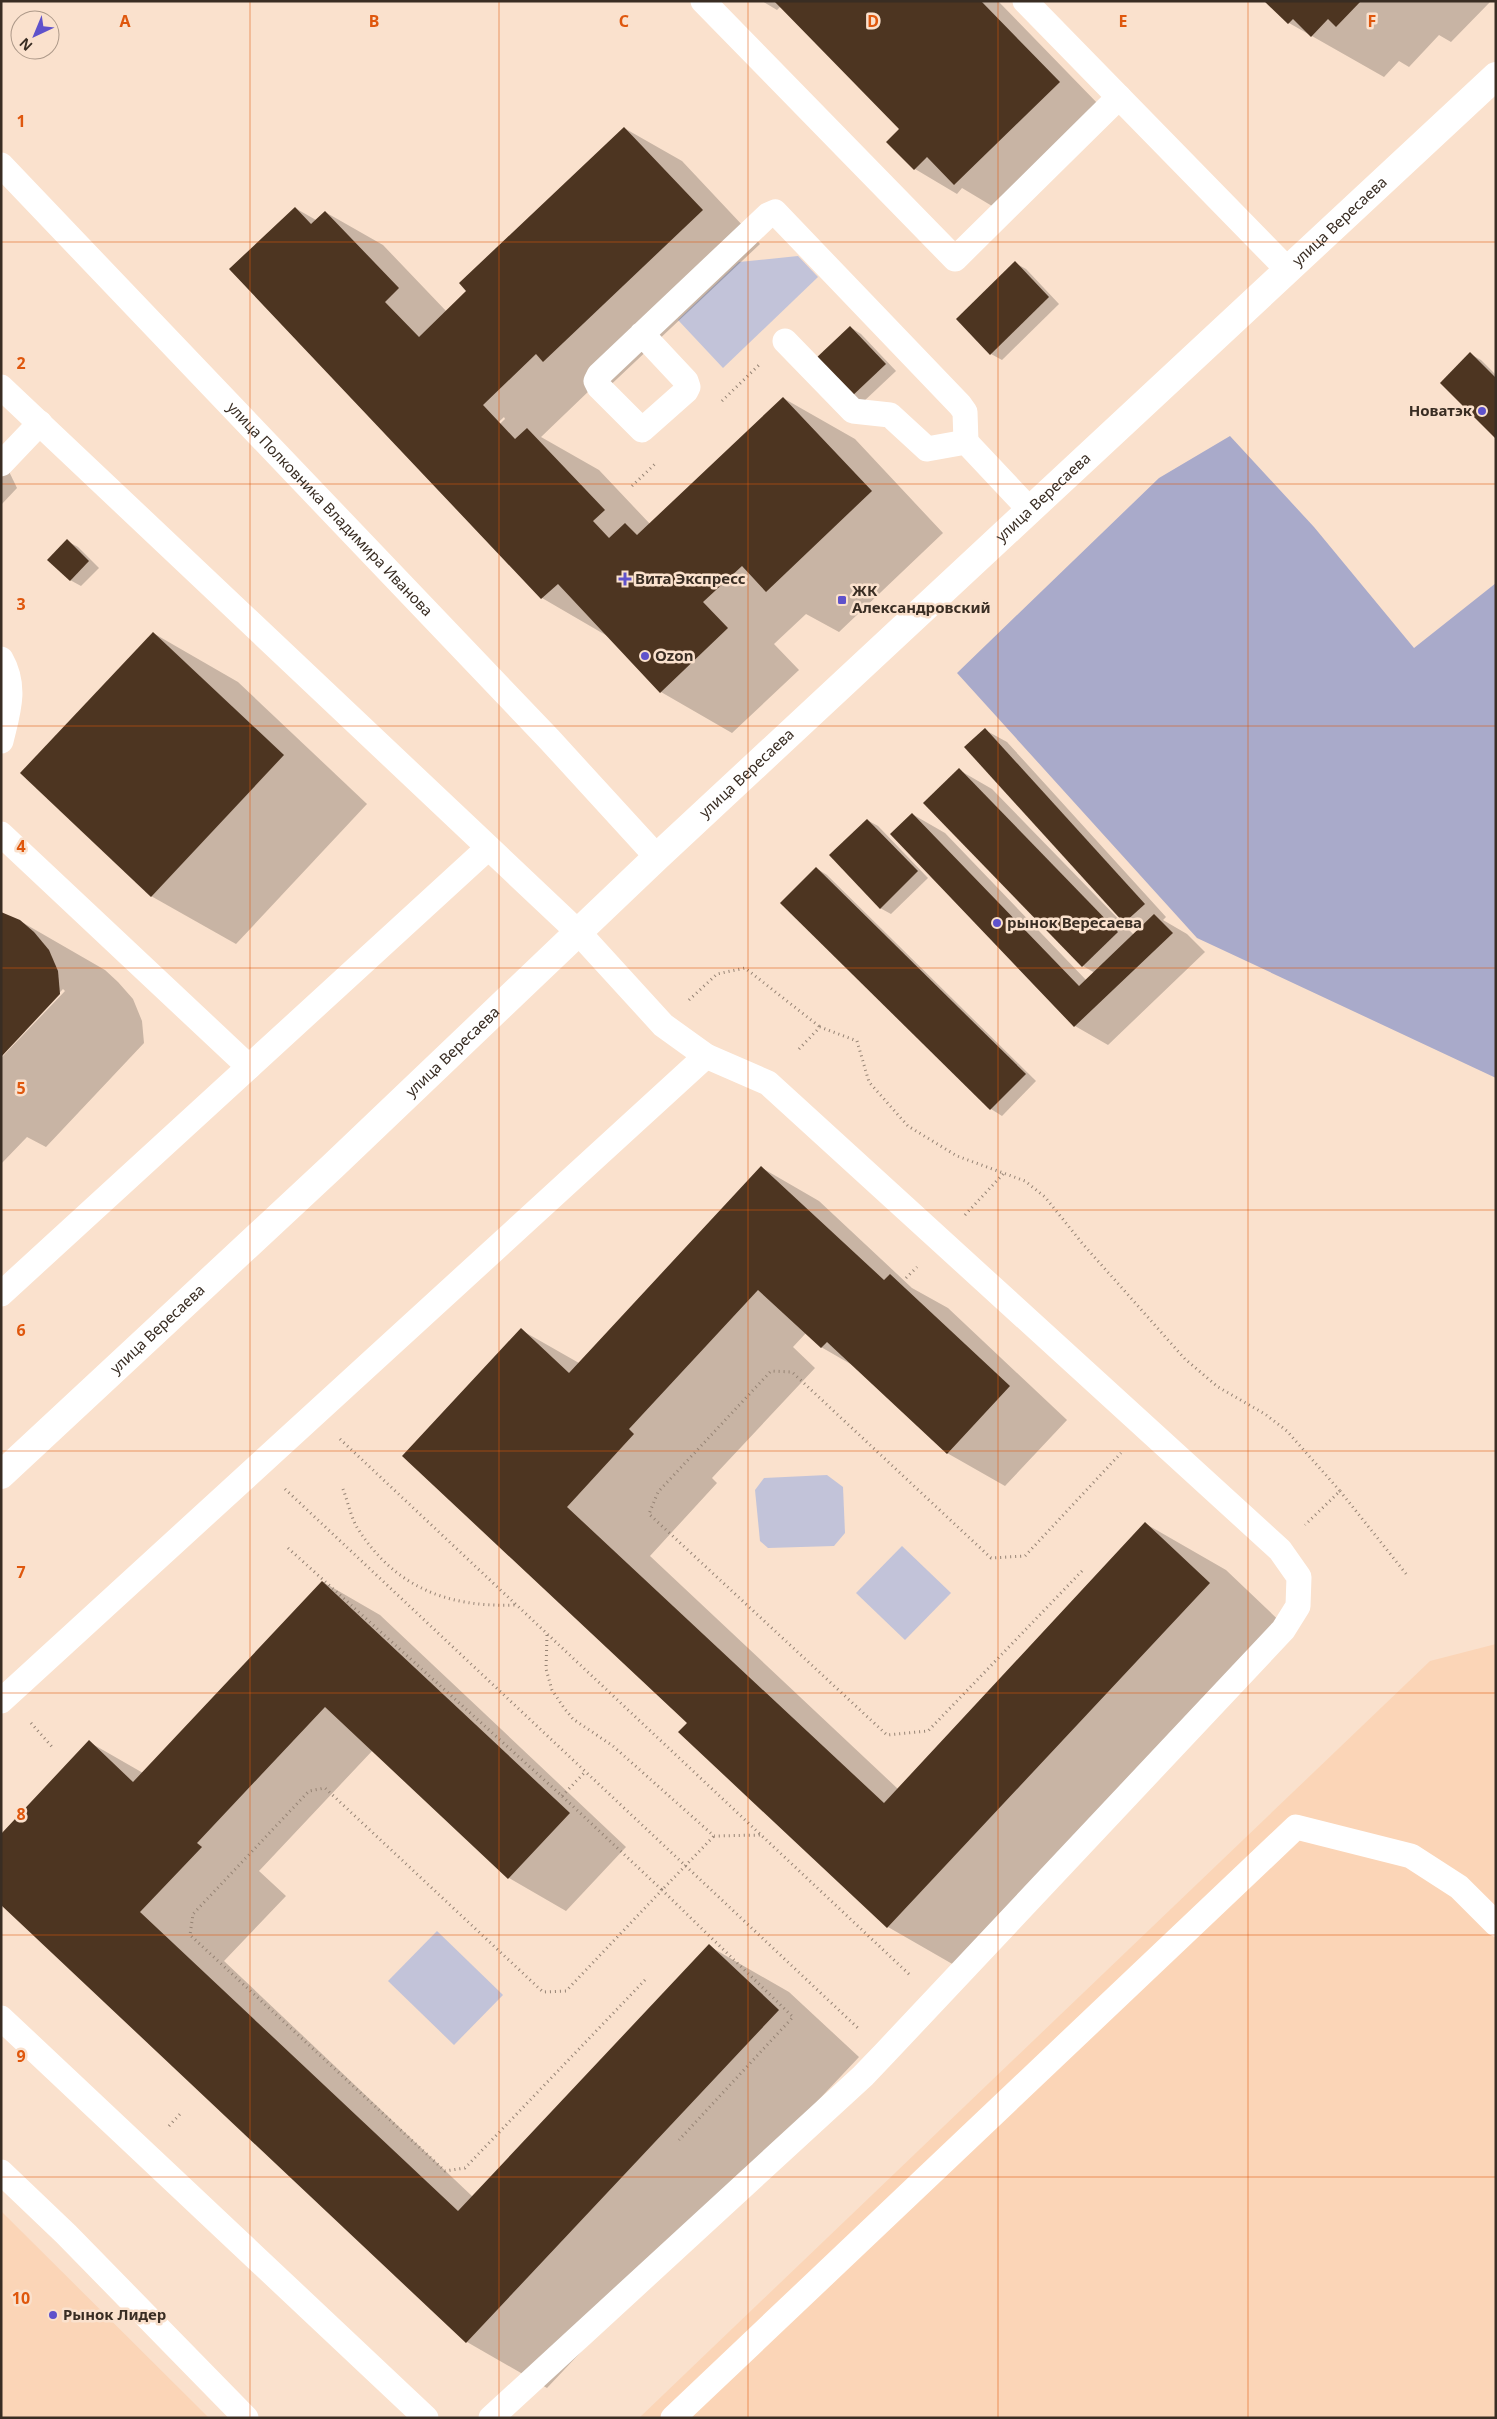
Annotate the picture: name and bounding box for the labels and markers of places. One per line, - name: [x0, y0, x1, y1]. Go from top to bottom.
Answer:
- place label: Новатэк: [1409, 400, 1473, 420]
- marker: Новатэк: [1476, 405, 1488, 417]
- place label: Вита Экспресс: [635, 568, 746, 588]
- marker: Вита Экспресс: [619, 573, 631, 585]
- place label: ЖК Александровский: [852, 580, 991, 617]
- marker: ЖК Александровский: [836, 594, 848, 606]
- place label: Ozon: [655, 645, 693, 665]
- marker: Ozon: [639, 650, 651, 662]
- place label: рынок Вересаева: [1007, 912, 1142, 932]
- marker: рынок Вересаева: [991, 917, 1003, 929]
- place label: Рынок Лидер: [63, 2304, 166, 2324]
- marker: Рынок Лидер: [47, 2309, 59, 2321]

